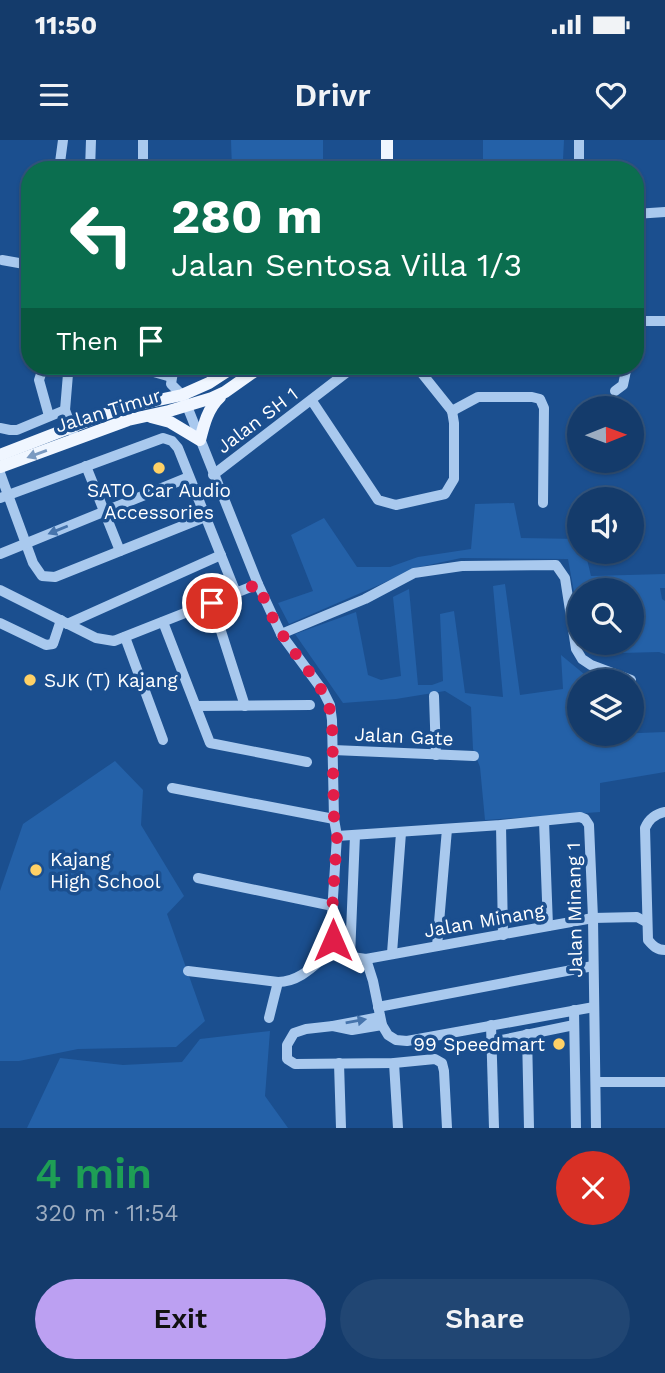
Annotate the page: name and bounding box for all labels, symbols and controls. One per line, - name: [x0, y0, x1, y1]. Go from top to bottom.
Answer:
- text: 11:50: [35, 10, 97, 40]
- icon: menu: [35, 76, 73, 114]
- text: Drivr: [294, 76, 371, 114]
- icon: heart: [592, 76, 630, 114]
- text: 280 m: [171, 187, 323, 245]
- icon: left: [56, 189, 147, 280]
- text: Jalan Sentosa Villa 1/3: [171, 246, 522, 284]
- icon: arrive: [132, 322, 170, 360]
- text: Then: [56, 326, 118, 356]
- street label: Jalan SH 1: [212, 382, 302, 458]
- street label: Jalan Timur: [53, 383, 164, 437]
- north arrow: [567, 396, 644, 472]
- map controls: [567, 396, 644, 746]
- one-way arrow: [26, 449, 47, 460]
- marker: SATO Car Audio Accessories: [151, 460, 167, 476]
- place label: SATO Car Audio Accessories: [87, 479, 231, 524]
- button: sound: [567, 487, 644, 564]
- one-way arrow: [47, 525, 68, 536]
- pin: [182, 573, 242, 633]
- button: search: [567, 578, 644, 655]
- icon: arrive: [193, 584, 231, 622]
- place label: SJK (T) Kajang: [44, 669, 178, 692]
- button: layers: [567, 669, 644, 746]
- marker: SJK (T) Kajang: [22, 672, 38, 688]
- street label: Jalan Gate: [354, 722, 454, 751]
- street label: Jalan Minang 1: [562, 842, 587, 978]
- place label: Kajang High School: [50, 848, 161, 893]
- marker: Kajang High School: [28, 862, 44, 878]
- street label: Jalan Minang: [422, 898, 547, 942]
- position arrow: [296, 903, 370, 977]
- one-way arrow: [345, 1015, 367, 1026]
- place label: 99 Speedmart: [413, 1033, 545, 1056]
- marker: 99 Speedmart: [551, 1036, 567, 1052]
- text: 4 min: [35, 1149, 152, 1198]
- button: close: [556, 1151, 630, 1225]
- text: 320 m · 11:54: [35, 1200, 179, 1227]
- button: Exit: [35, 1279, 326, 1359]
- button: Share: [340, 1279, 630, 1359]

